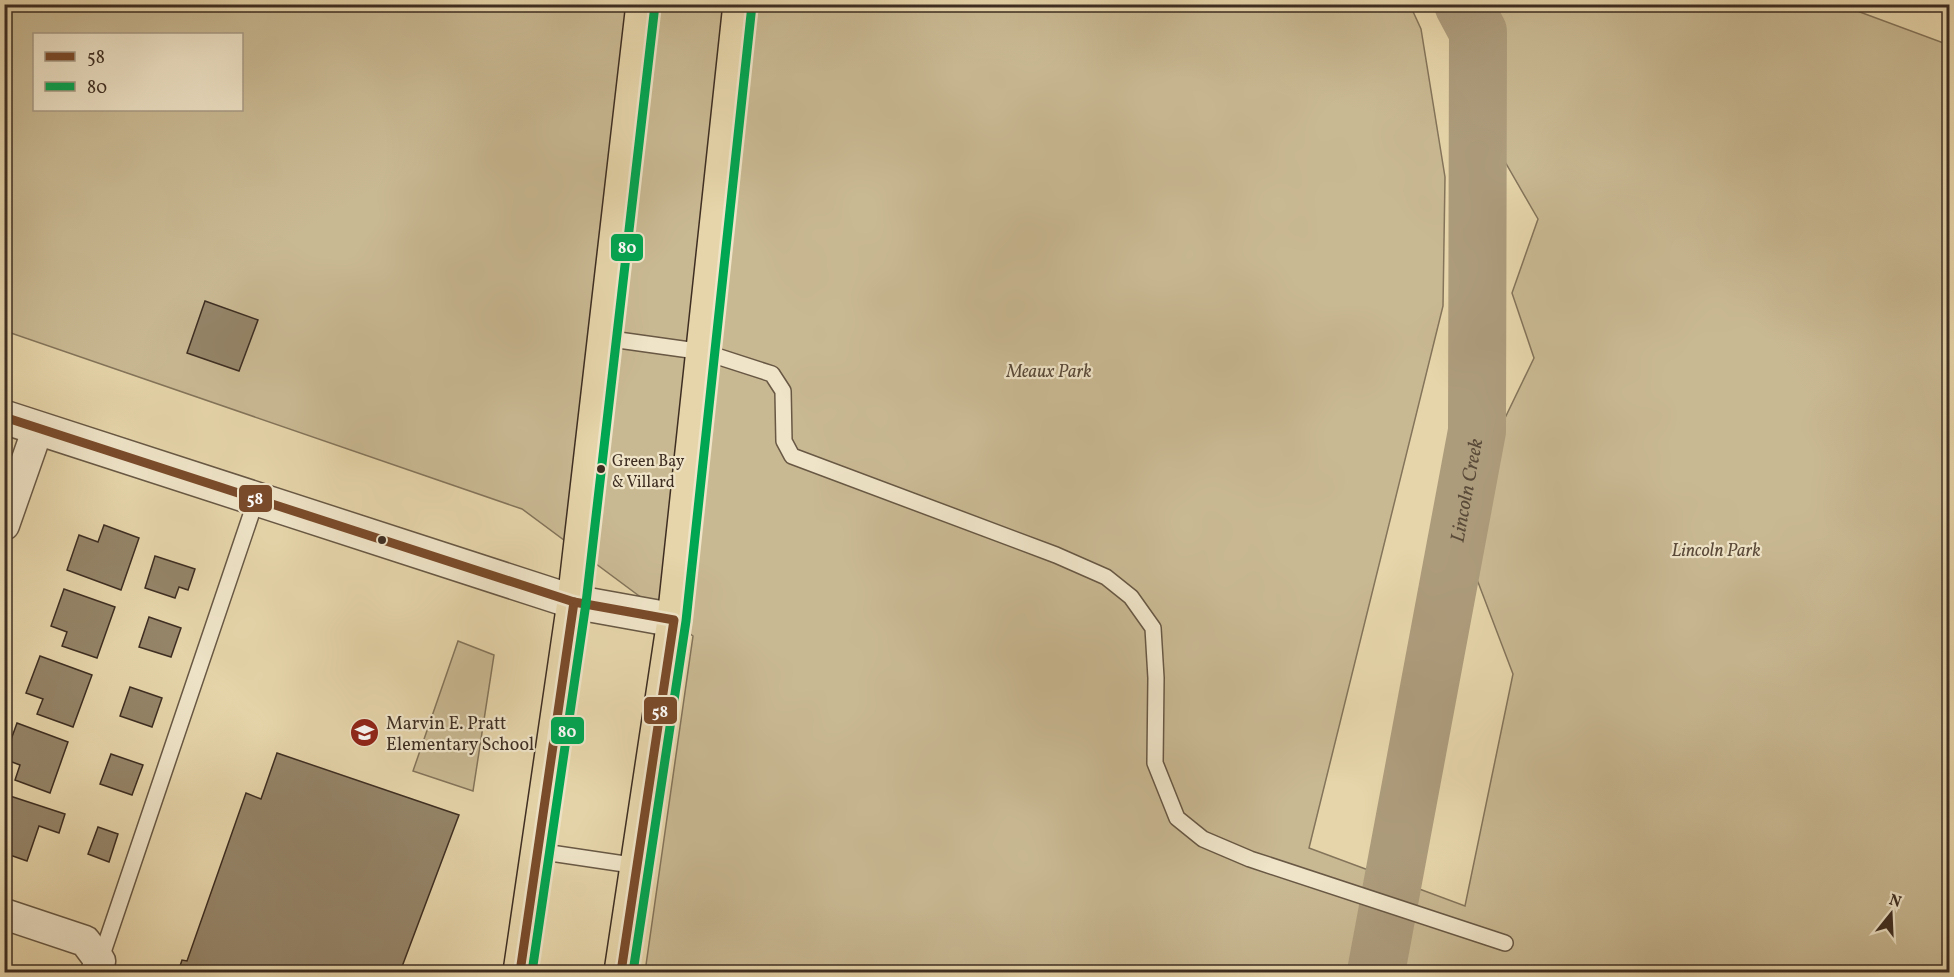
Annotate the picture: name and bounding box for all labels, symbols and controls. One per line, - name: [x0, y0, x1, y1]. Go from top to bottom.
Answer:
- legend: [33, 33, 243, 111]
- text: 58: [87, 46, 105, 71]
- text: 80: [87, 76, 107, 101]
- line badge: 80: [610, 233, 644, 262]
- text: 80: [618, 238, 636, 260]
- park label: Meaux Park: [1005, 360, 1092, 385]
- water label: Lincoln Creek: [1444, 436, 1491, 545]
- place label: Green Bay & Villard: [612, 451, 685, 494]
- marker: Green Bay & Villard: [595, 463, 607, 475]
- line badge: 58: [238, 484, 273, 513]
- text: 58: [247, 489, 263, 511]
- unlabelled marker: [376, 534, 388, 546]
- park label: Lincoln Park: [1671, 539, 1761, 564]
- line badge: 58: [643, 696, 678, 725]
- text: 58: [652, 702, 668, 724]
- place label: Marvin E. Pratt Elementary School: [386, 712, 534, 758]
- line badge: 80: [550, 716, 585, 745]
- school or university icon: Marvin E. Pratt Elementary School: [349, 717, 381, 749]
- text: 80: [558, 722, 576, 744]
- north arrow: [1861, 884, 1921, 944]
- text: N: [1886, 889, 1904, 914]

